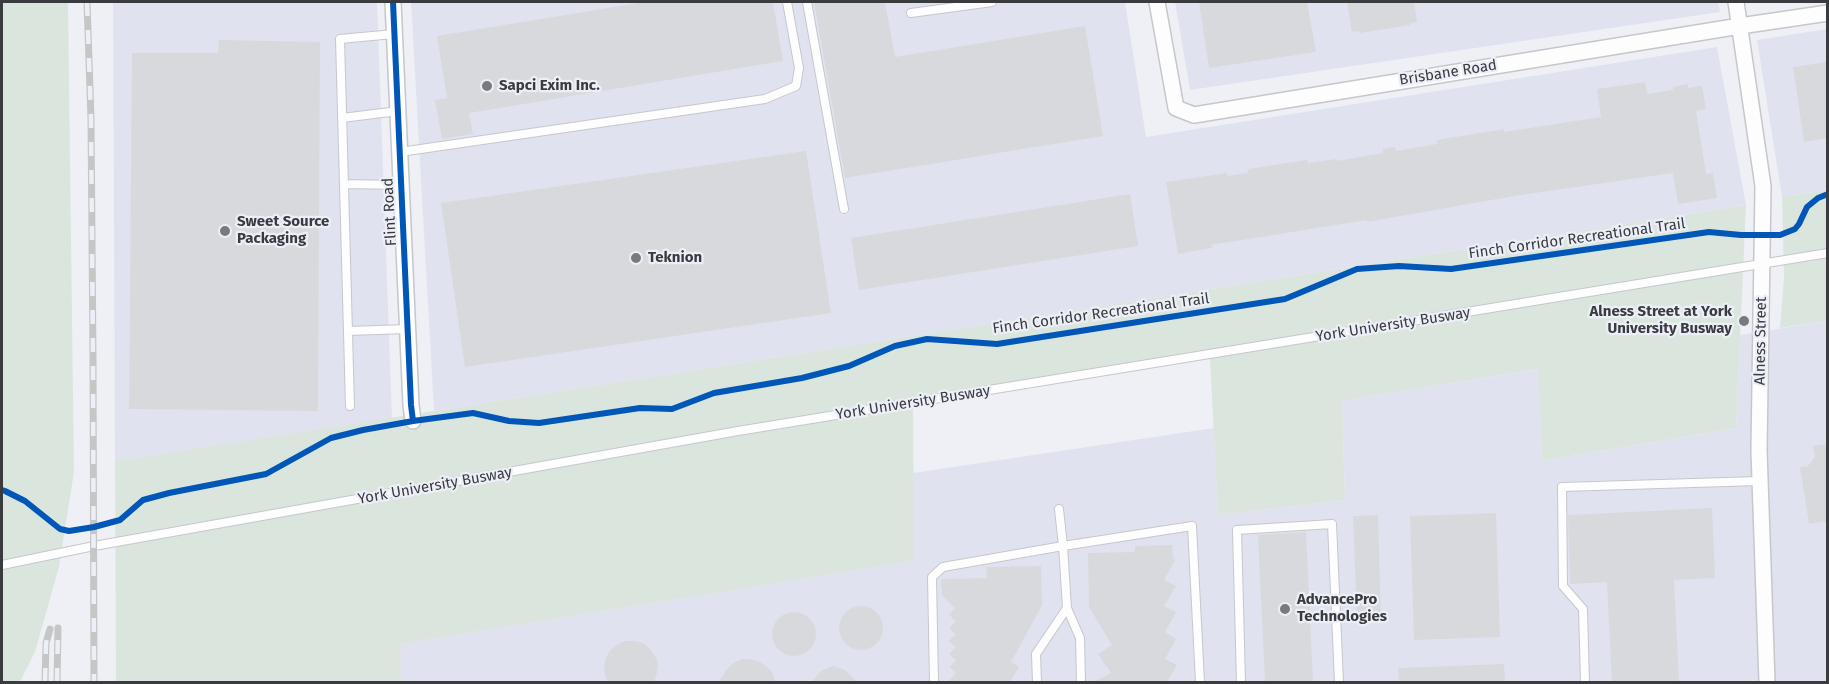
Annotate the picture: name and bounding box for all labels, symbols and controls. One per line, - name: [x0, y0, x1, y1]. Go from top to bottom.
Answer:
- street label: Brisbane Road: [1398, 56, 1498, 90]
- place label: Sapci Exim Inc.: [499, 77, 600, 95]
- marker: Sapci Exim Inc.: [480, 79, 494, 93]
- street label: Flint Road: [379, 177, 401, 247]
- place label: Sweet Source Packaging: [237, 213, 329, 248]
- street label: Finch Corridor Recreational Trail: [1468, 215, 1686, 263]
- marker: Sweet Source Packaging: [218, 224, 232, 238]
- place label: Teknion: [648, 249, 702, 267]
- marker: Teknion: [629, 251, 643, 265]
- street label: Finch Corridor Recreational Trail: [992, 290, 1210, 338]
- street label: Alness Street: [1751, 297, 1771, 385]
- place label: Alness Street at York University Busway: [1589, 303, 1732, 338]
- street label: York University Busway: [1314, 304, 1472, 346]
- marker: Alness Street at York University Busway: [1737, 314, 1751, 328]
- street label: York University Busway: [834, 382, 992, 424]
- street label: York University Busway: [357, 464, 513, 508]
- place label: AdvancePro Technologies: [1297, 591, 1387, 626]
- marker: AdvancePro Technologies: [1278, 602, 1292, 616]

